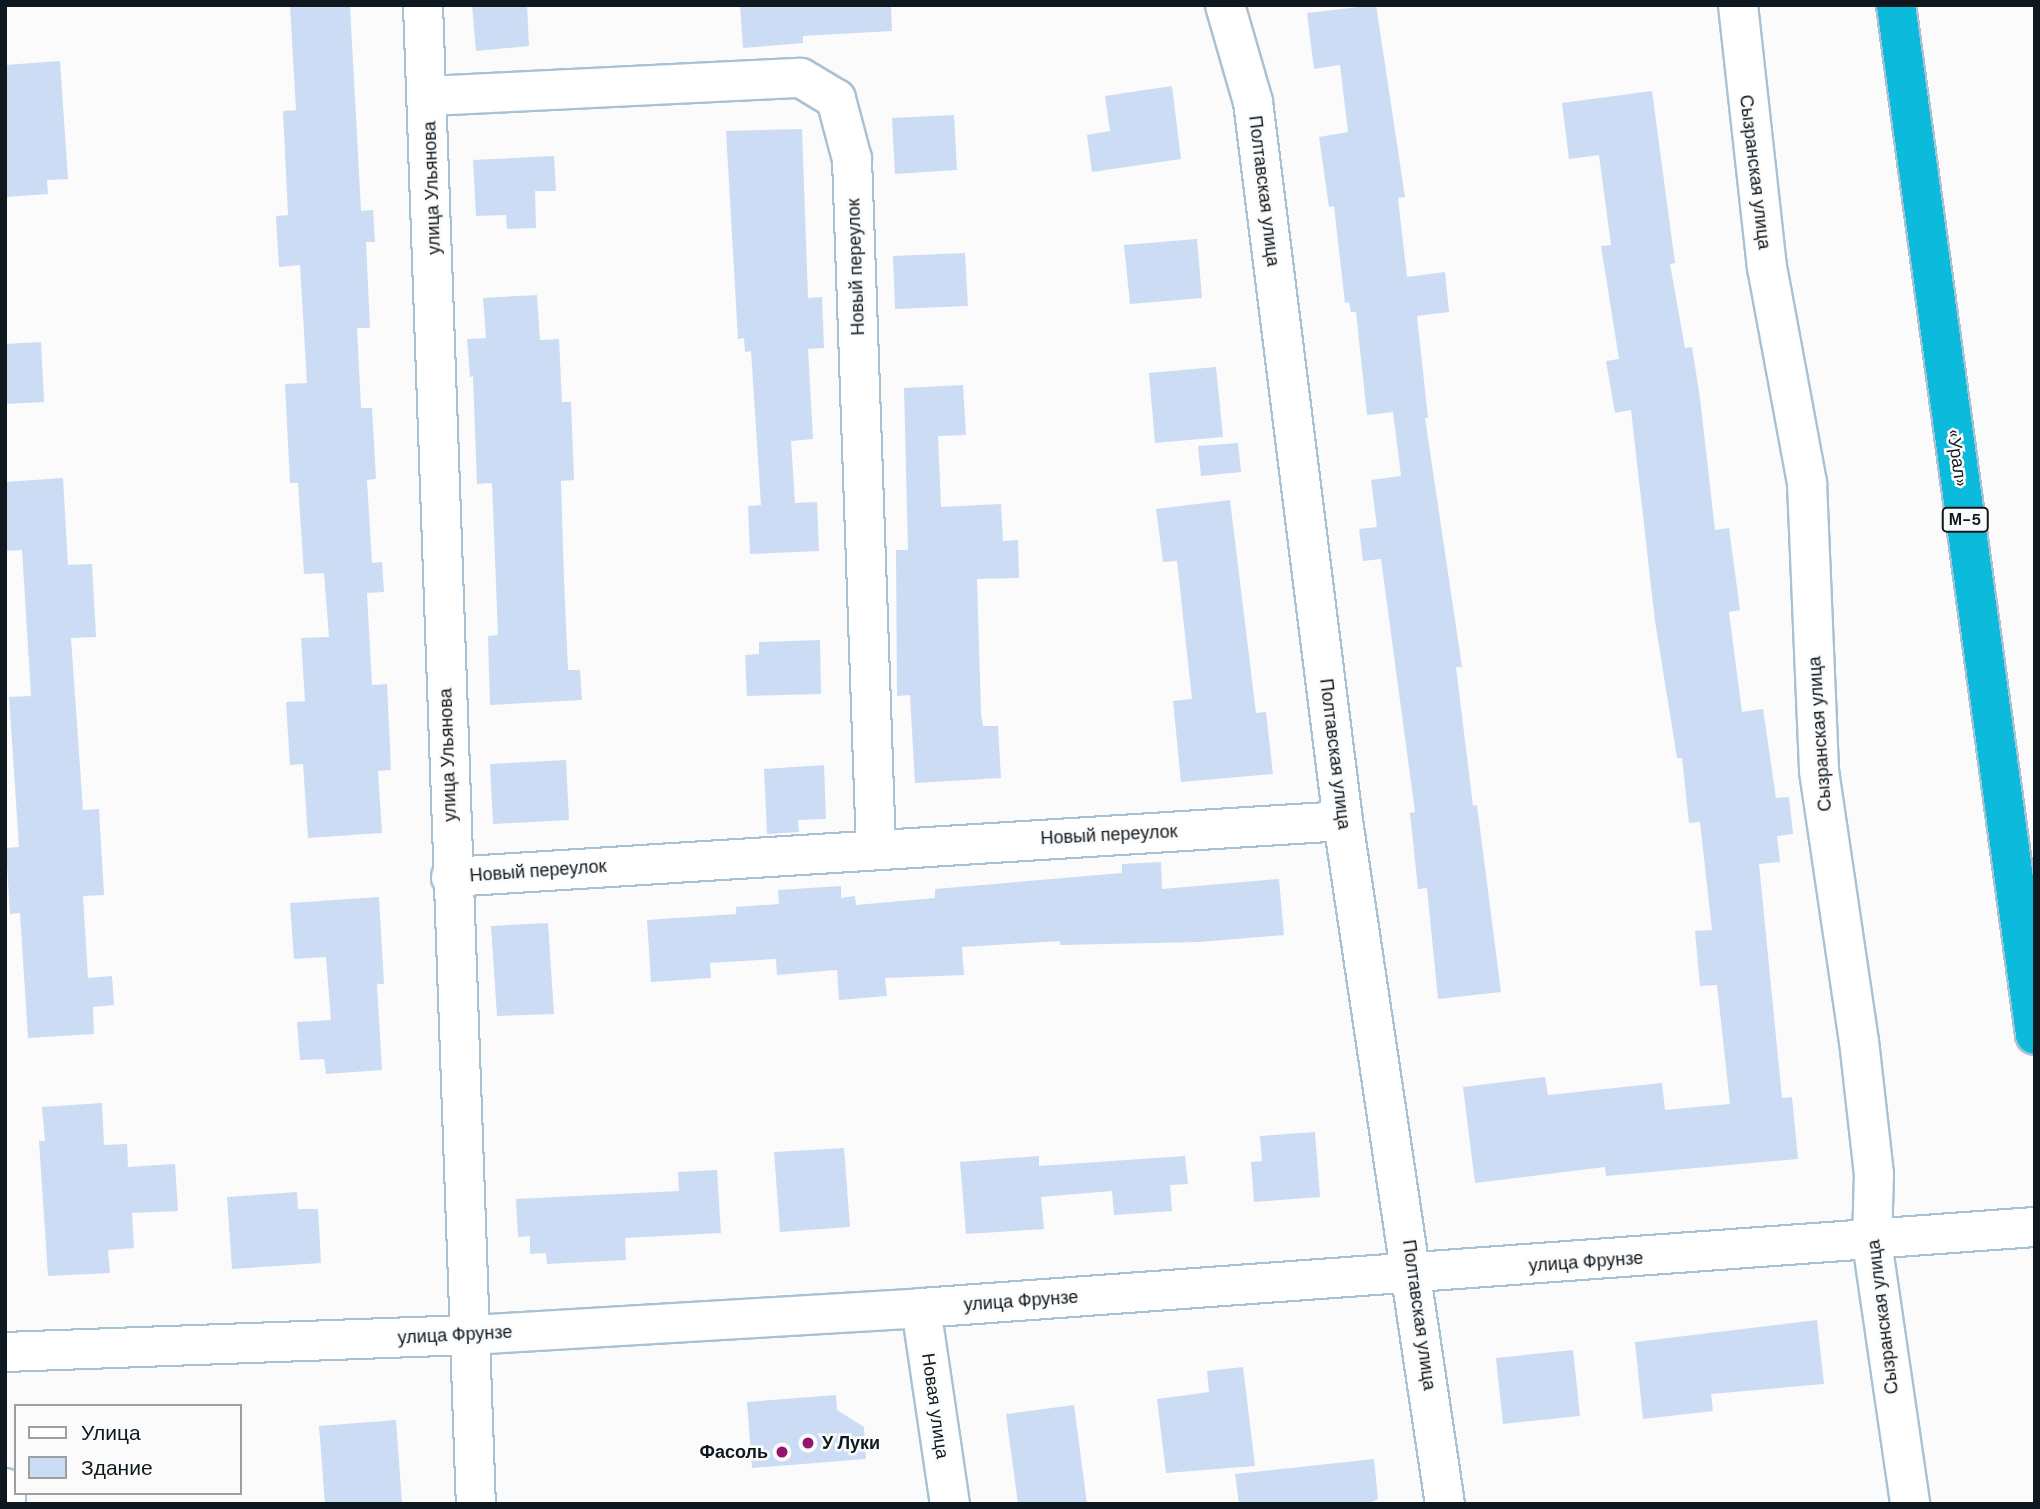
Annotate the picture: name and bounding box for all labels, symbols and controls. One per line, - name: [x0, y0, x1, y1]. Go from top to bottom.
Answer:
- street label: Сызранская улица: [1735, 94, 1775, 250]
- street label: Полтавская улица: [1244, 114, 1284, 268]
- street label: улица Ульянова: [419, 121, 445, 255]
- street label: Новый переулок: [843, 198, 869, 336]
- street label: «Урал»: [1942, 428, 1972, 488]
- road number: М-5: [1940, 508, 1990, 533]
- street label: Сызранская улица: [1804, 656, 1836, 812]
- street label: Полтавская улица: [1315, 677, 1355, 831]
- street label: улица Ульянова: [435, 688, 461, 822]
- street label: Новый переулок: [1040, 821, 1178, 849]
- street label: Новый переулок: [469, 855, 607, 887]
- street label: Полтавская улица: [1398, 1238, 1440, 1392]
- street label: Сызранская улица: [1863, 1239, 1903, 1395]
- street label: улица Фрунзе: [1528, 1247, 1644, 1277]
- street label: улица Фрунзе: [963, 1286, 1079, 1316]
- street label: улица Фрунзе: [397, 1321, 513, 1349]
- street label: Новая улица: [917, 1352, 953, 1460]
- legend: [14, 1404, 242, 1495]
- text: Улица: [81, 1419, 141, 1447]
- place label: У Луки: [822, 1432, 880, 1454]
- marker: У Луки: [800, 1435, 816, 1451]
- place label: Фасоль: [700, 1441, 768, 1463]
- marker: Фасоль: [774, 1444, 790, 1460]
- text: Здание: [81, 1454, 153, 1482]

